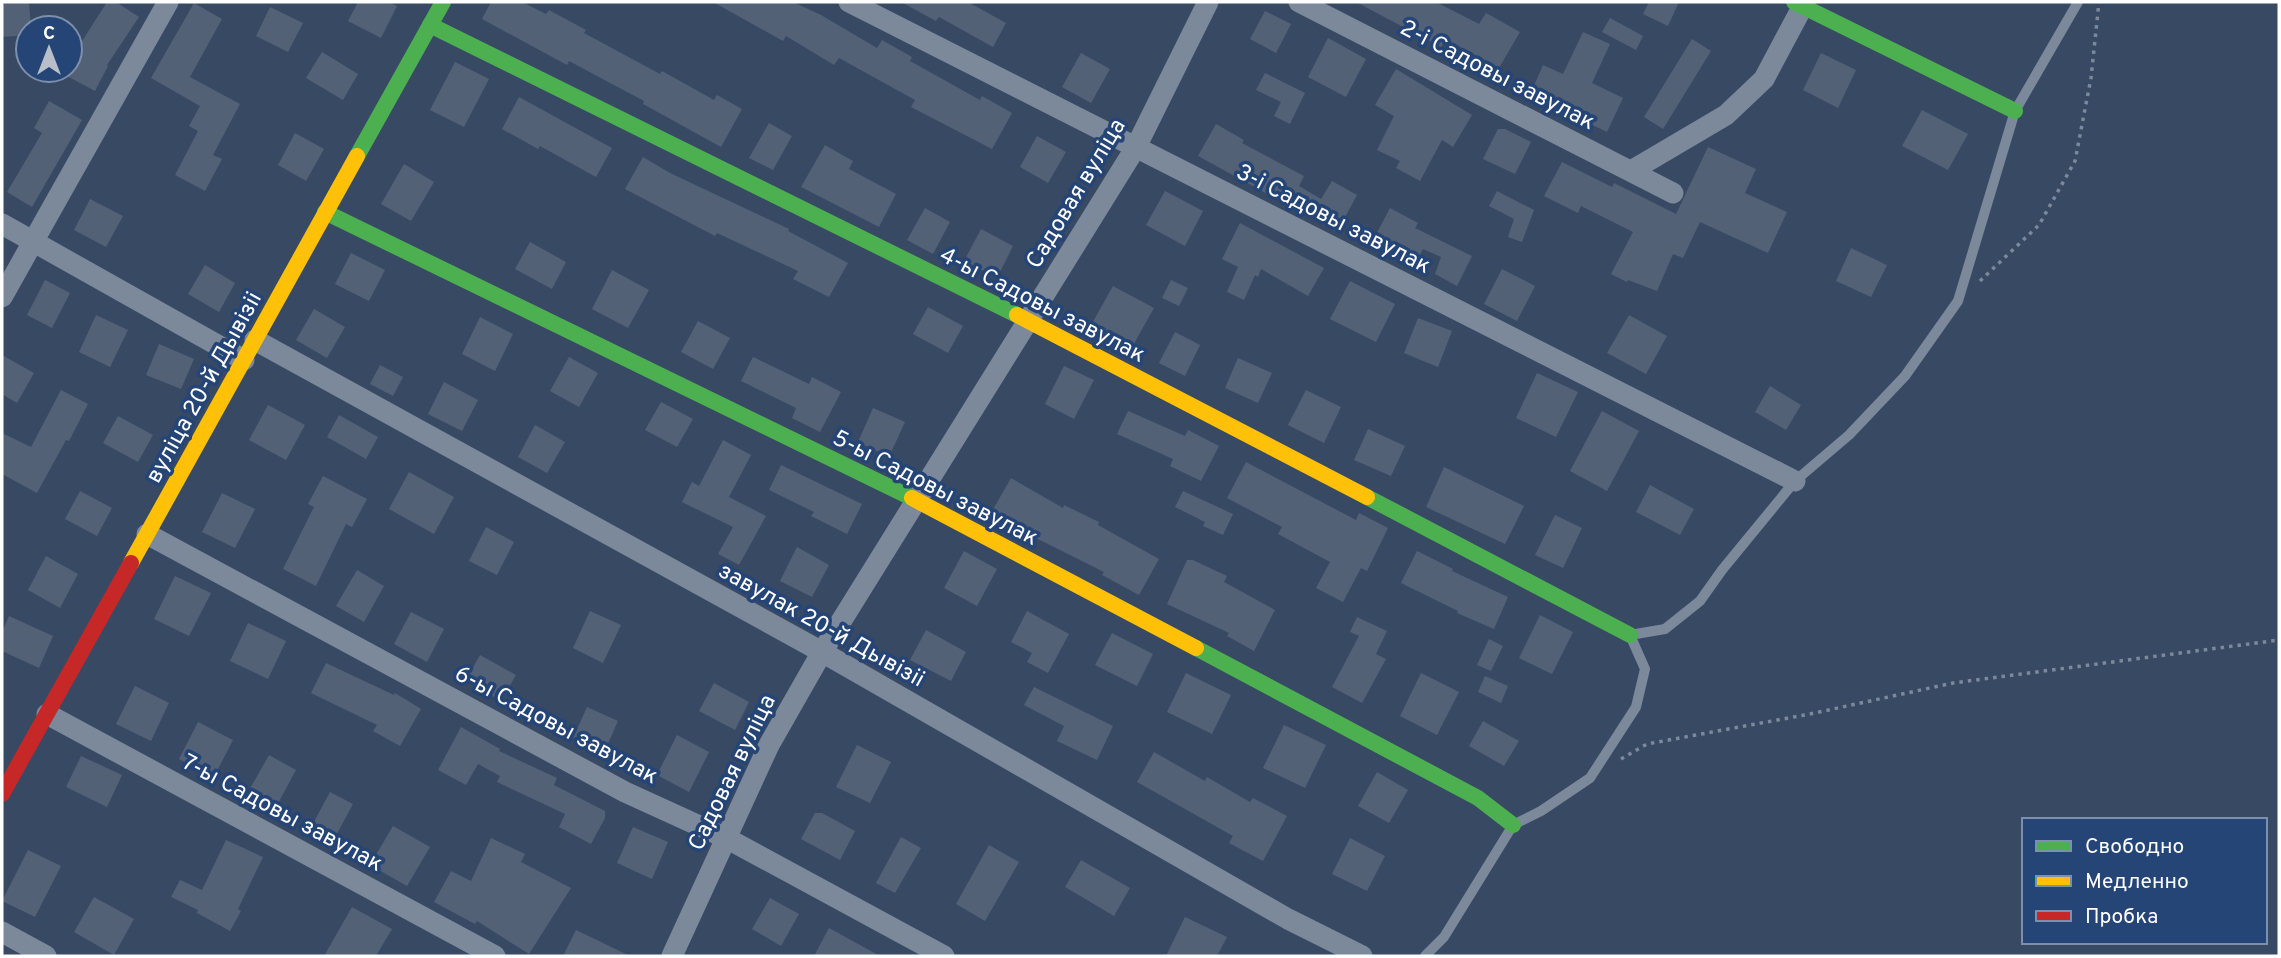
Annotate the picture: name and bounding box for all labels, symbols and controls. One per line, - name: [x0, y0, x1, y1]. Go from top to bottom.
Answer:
- north arrow: [14, 14, 84, 84]
- street label: 2-і Садовы завулак: [1395, 15, 1599, 138]
- text: С: [43, 22, 55, 46]
- street label: Садовая вуліца: [1021, 114, 1133, 275]
- street label: 3-і Садовы завулак: [1231, 159, 1435, 282]
- street label: 4-ы Садовы завулак: [934, 242, 1150, 371]
- street label: вуліца 20-й Дывізіі: [141, 288, 270, 489]
- street label: 5-ы Садовы завулак: [827, 425, 1043, 554]
- street label: завулак 20-й Дывізіі: [712, 557, 929, 695]
- street label: 6-ы Садовы завулак: [449, 660, 663, 792]
- street label: Садовая вуліца: [683, 690, 784, 856]
- street label: 7-ы Садовы завулак: [176, 749, 387, 879]
- legend: [2022, 818, 2267, 944]
- text: Свободно: [2085, 834, 2184, 861]
- text: Медленно: [2085, 869, 2189, 896]
- text: Пробка: [2085, 904, 2158, 931]

